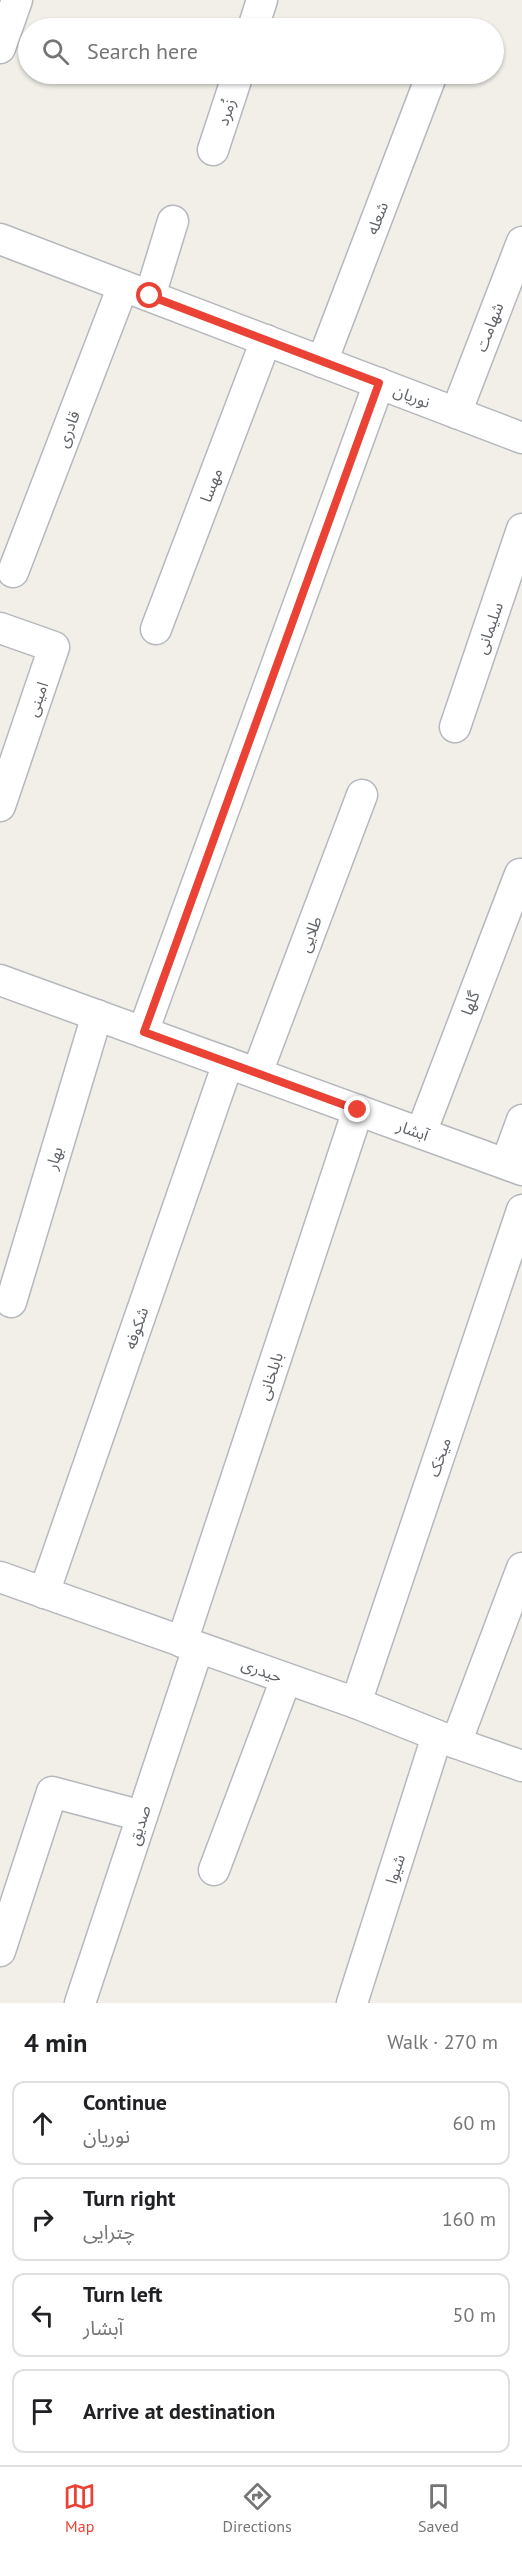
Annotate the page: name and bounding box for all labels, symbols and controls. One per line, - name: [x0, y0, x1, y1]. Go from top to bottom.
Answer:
- search box: [18, 18, 504, 84]
- icon: search: [39, 35, 72, 68]
- text: Search here: [87, 37, 198, 65]
- street label: زُمرد: [212, 96, 240, 128]
- street label: شعله: [362, 199, 392, 237]
- route start: [136, 282, 162, 308]
- street label: شهامت: [470, 300, 508, 354]
- street label: نوریان: [391, 380, 433, 412]
- street label: قادری: [52, 408, 84, 450]
- street label: مهسا: [195, 465, 227, 505]
- street label: سلیمانی: [471, 600, 507, 656]
- street label: امینی: [22, 679, 52, 719]
- street label: طلایی: [294, 913, 326, 955]
- street label: گلها: [456, 988, 484, 1018]
- route end: [344, 1096, 370, 1122]
- street label: آبشار: [394, 1115, 433, 1145]
- street label: بهار: [41, 1144, 67, 1173]
- street label: شکوفه: [120, 1304, 152, 1352]
- street label: بابلخانی: [253, 1350, 287, 1402]
- street label: میخک: [423, 1435, 455, 1479]
- street label: حیدری: [239, 1653, 285, 1687]
- street label: صدیق: [123, 1803, 156, 1848]
- street label: شیوا: [381, 1852, 409, 1886]
- text: 4 min: [24, 2026, 87, 2059]
- text: Walk · 270 m: [387, 2029, 498, 2055]
- text: Continue: [83, 2088, 167, 2116]
- icon: ahead: [26, 2107, 59, 2140]
- text: 60 m: [453, 2110, 496, 2136]
- text: نوریان: [83, 2123, 130, 2149]
- text: Turn right: [83, 2184, 175, 2212]
- icon: right: [26, 2203, 59, 2236]
- text: 160 m: [442, 2206, 496, 2232]
- text: چترایی: [83, 2219, 135, 2245]
- text: Turn left: [83, 2280, 163, 2308]
- icon: left: [26, 2299, 59, 2332]
- text: 50 m: [453, 2302, 496, 2328]
- text: آبشار: [83, 2315, 123, 2341]
- icon: arrive: [26, 2395, 59, 2428]
- text: Arrive at destination: [83, 2397, 275, 2425]
- tab: Map: [63, 2480, 96, 2536]
- tab: Directions: [223, 2480, 292, 2536]
- tab: Saved: [418, 2480, 459, 2536]

